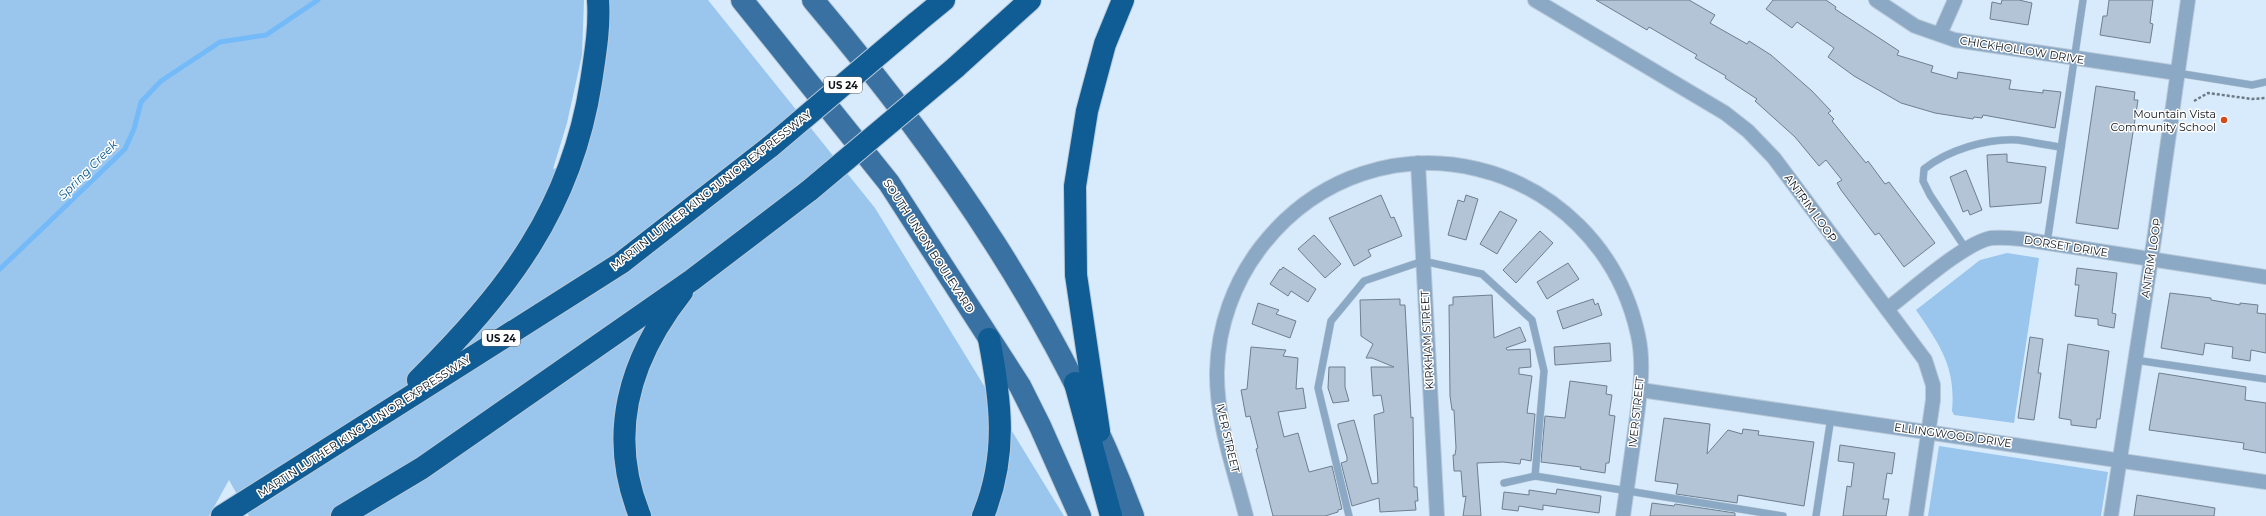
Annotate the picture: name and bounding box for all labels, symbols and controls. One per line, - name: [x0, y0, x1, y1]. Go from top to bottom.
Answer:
- street label: CHICKHOLLOW DRIVE: [1959, 33, 2085, 67]
- road number: US 24: [824, 77, 862, 93]
- street label: MARTIN LUTHER KING JUNIOR EXPRESSWAY: [608, 107, 814, 273]
- place label: Mountain Vista Community School: [2111, 107, 2216, 134]
- marker: Mountain Vista Community School: [2219, 115, 2229, 125]
- water label: Spring Creek: [55, 136, 121, 202]
- street label: ANTRIM LOOP: [1782, 171, 1840, 245]
- street label: SOUTH UNION BOULEVARD: [880, 176, 978, 316]
- street label: ANTRIM LOOP: [2138, 217, 2164, 299]
- street label: DORSET DRIVE: [2023, 232, 2109, 260]
- street label: KIRKHAM STREET: [1417, 289, 1437, 390]
- road number: US 24: [482, 330, 520, 346]
- street label: MARTIN LUTHER KING JUNIOR EXPRESSWAY: [255, 352, 473, 500]
- street label: IVER STREET: [1625, 375, 1647, 448]
- street label: IVER STREET: [1213, 402, 1243, 475]
- street label: ELLINGWOOD DRIVE: [1893, 420, 2013, 450]

